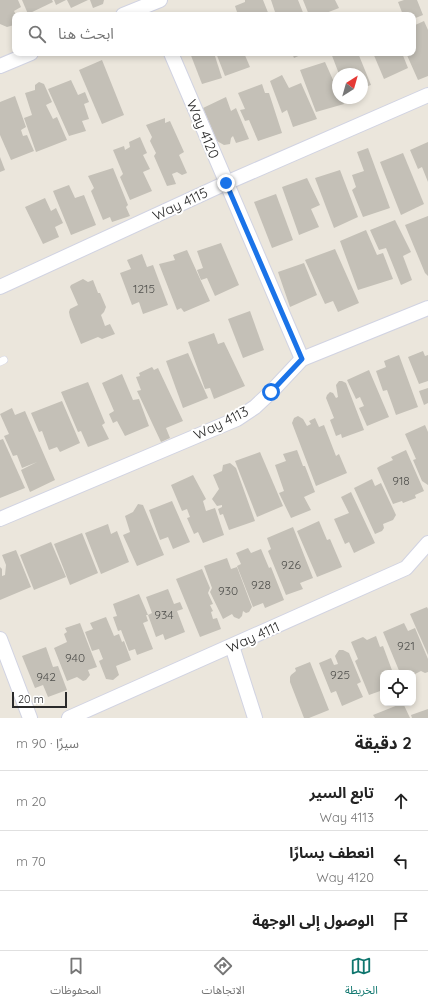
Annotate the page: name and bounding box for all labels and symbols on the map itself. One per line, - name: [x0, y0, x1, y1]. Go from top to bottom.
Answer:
- north arrow: [332, 68, 368, 104]
- street label: Way 4120: [183, 97, 223, 161]
- route end: [217, 174, 235, 192]
- street label: Way 4115: [149, 183, 211, 225]
- house number: 1215: [133, 281, 155, 296]
- route start: [262, 383, 280, 401]
- street label: Way 4113: [191, 402, 251, 444]
- house number: 918: [392, 473, 410, 488]
- house number: 926: [281, 557, 301, 572]
- house number: 928: [251, 577, 271, 592]
- house number: 930: [218, 583, 238, 598]
- house number: 934: [154, 607, 174, 622]
- street label: Way 4111: [224, 617, 282, 657]
- house number: 921: [397, 638, 415, 653]
- house number: 940: [65, 650, 85, 665]
- house number: 925: [330, 667, 350, 682]
- house number: 942: [36, 669, 56, 684]
- scale bar: [12, 690, 67, 709]

